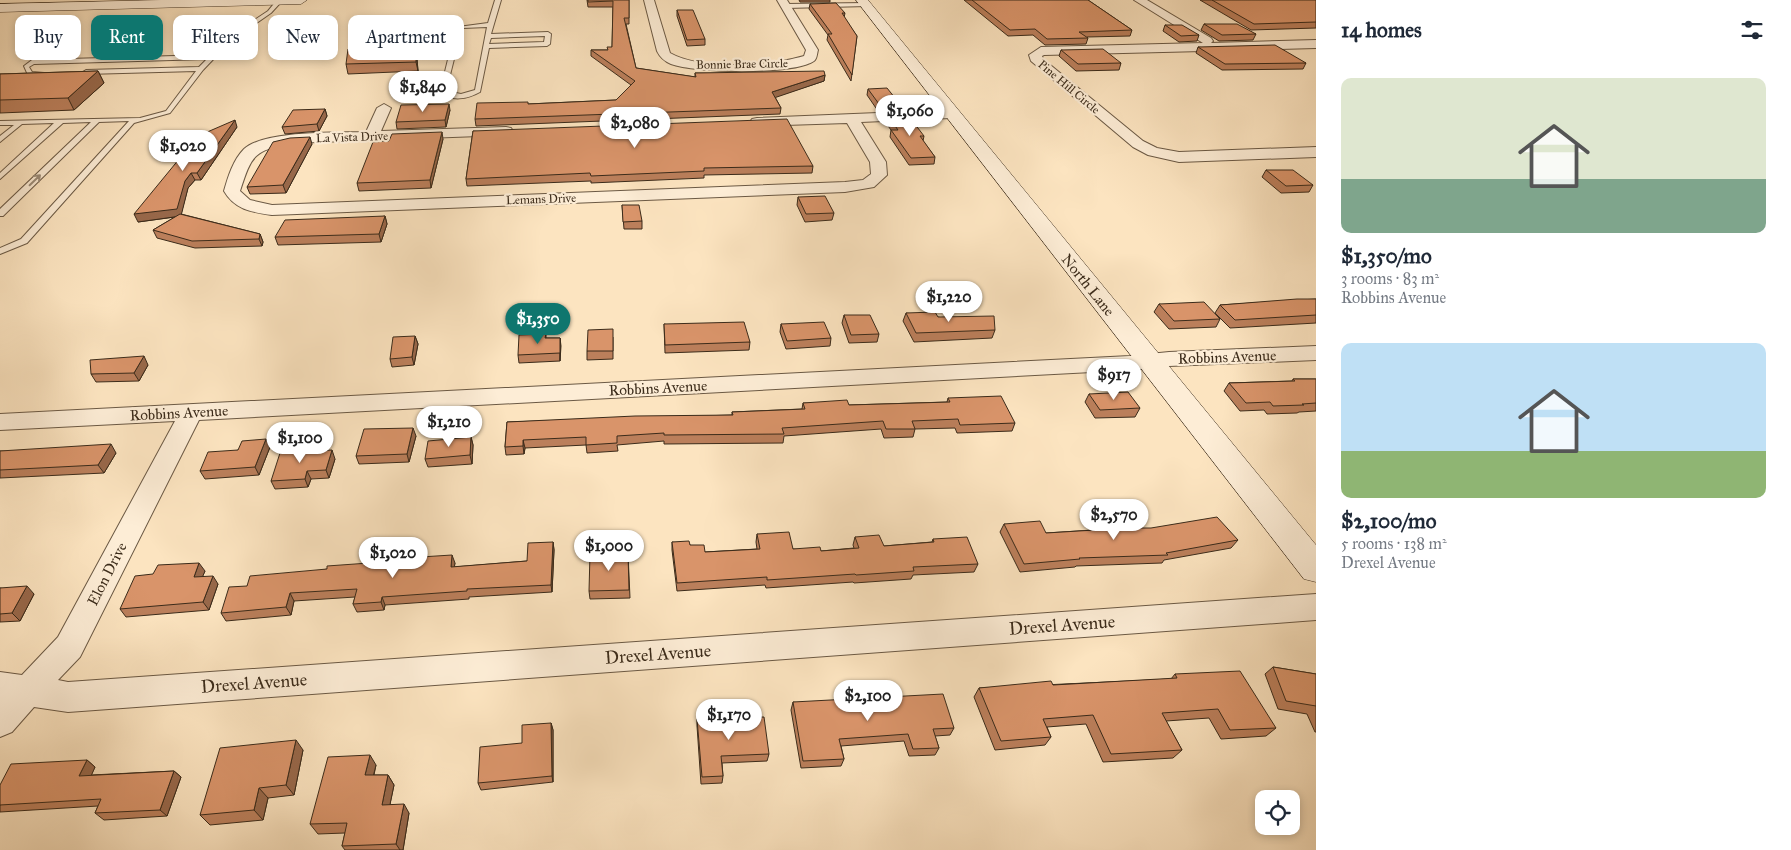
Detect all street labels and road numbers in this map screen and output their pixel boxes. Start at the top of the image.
street label: Bonnie Brae Circle [696,56,788,72]
street label: Pine Hill Circle [1035,57,1103,117]
street label: La Vista Drive [316,129,388,145]
street label: Lemans Drive [506,191,576,207]
street label: North Lane [1058,250,1118,320]
street label: Robbins Avenue [1177,346,1277,368]
street label: Robbins Avenue [608,376,708,400]
street label: Robbins Avenue [129,401,229,425]
street label: Elon Drive [83,539,131,609]
street label: Drexel Avenue [1008,610,1116,640]
street label: Drexel Avenue [604,639,712,669]
street label: Drexel Avenue [200,668,308,698]

